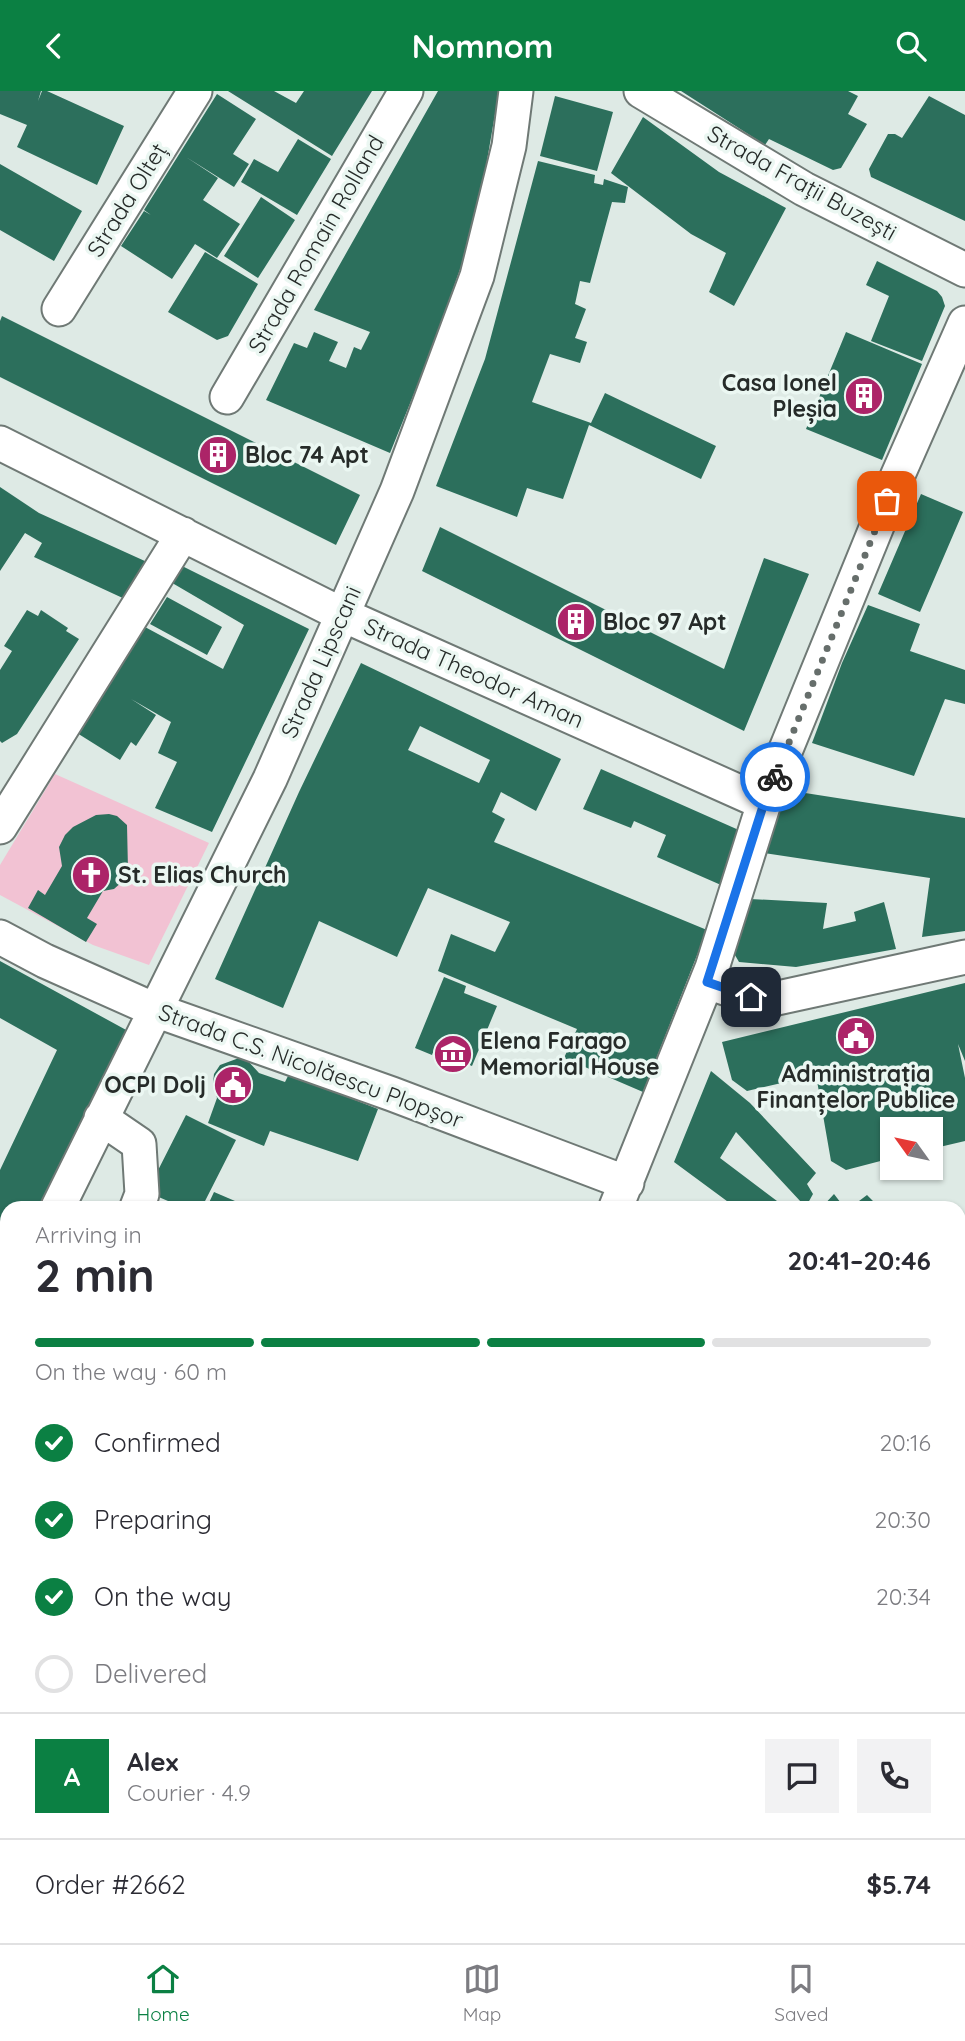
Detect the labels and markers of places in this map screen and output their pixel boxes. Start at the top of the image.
place label: Casa Ionel Pleșia [722,368,837,424]
building icon: Casa Ionel Pleșia [843,375,885,417]
building icon: Bloc 74 Apt [197,434,239,476]
place label: Bloc 74 Apt [245,440,369,469]
pin [857,471,917,531]
building icon: Bloc 97 Apt [555,601,597,643]
place label: Bloc 97 Apt [603,607,727,636]
church icon: St. Elias Church [70,854,112,896]
place label: St. Elias Church [118,860,286,889]
pin [721,967,781,1027]
public building icon: Administrația Finanțelor Publice [835,1015,877,1057]
place label: Elena Farago Memorial House [480,1026,660,1081]
museum icon: Elena Farago Memorial House [432,1033,474,1075]
place label: Administrația Finanțelor Publice [757,1059,955,1115]
public building icon: OCPI Dolj [212,1064,254,1106]
place label: OCPI Dolj [104,1070,206,1099]

